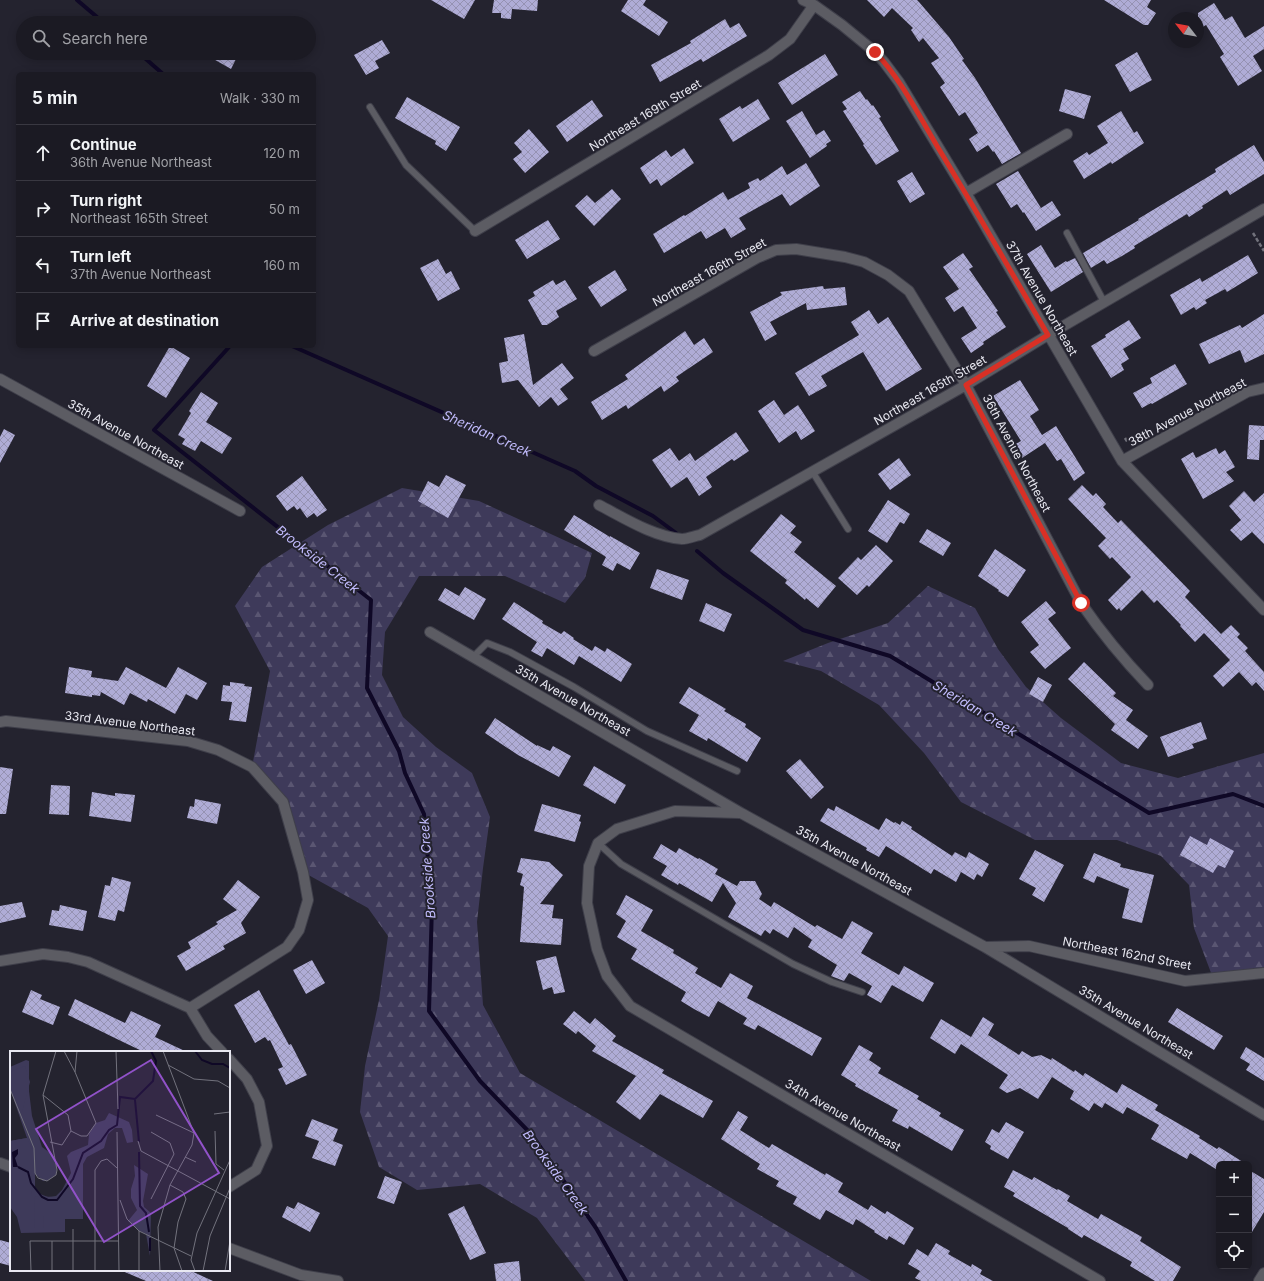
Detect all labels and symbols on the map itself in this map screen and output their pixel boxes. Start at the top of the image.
north arrow [1168,12,1204,48]
route end [866,43,884,61]
street label: Northeast 169th Street [586,76,704,154]
street label: Northeast 166th Street [650,235,768,309]
street label: 37th Avenue Northeast [1003,238,1081,358]
street label: Northeast 165th Street [871,352,989,428]
street label: 38th Avenue Northeast [1126,375,1248,449]
street label: 36th Avenue Northeast [980,392,1054,514]
street label: 35th Avenue Northeast [65,396,187,472]
water label: Sheridan Creek [440,406,535,460]
water label: Brookside Creek [273,521,364,597]
route start [1072,594,1090,612]
street label: 35th Avenue Northeast [513,661,633,739]
water label: Sheridan Creek [930,677,1021,740]
street label: 33rd Avenue Northeast [64,708,196,738]
water label: Brookside Creek [415,816,439,919]
street label: 35th Avenue Northeast [793,822,915,898]
street label: Northeast 162nd Street [1061,933,1193,973]
street label: 35th Avenue Northeast [1076,982,1196,1062]
inset map [10,1051,230,1271]
street label: 34th Avenue Northeast [782,1076,904,1154]
water label: Brookside Creek [520,1126,593,1218]

